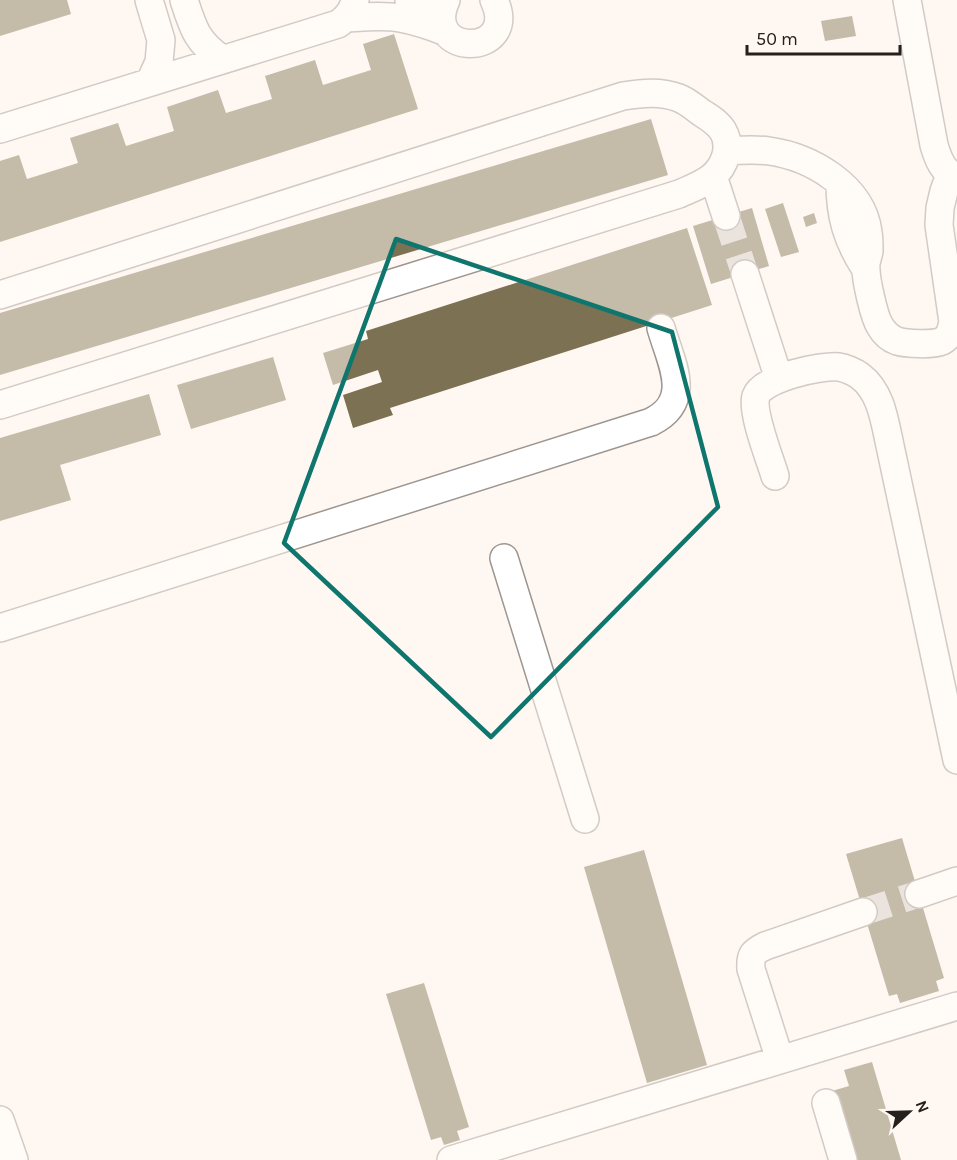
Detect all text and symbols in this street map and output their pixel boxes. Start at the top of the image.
scale bar [747,18,900,56]
text: 50 m [756,28,798,50]
north arrow [879,1082,939,1142]
text: N [911,1098,933,1115]

